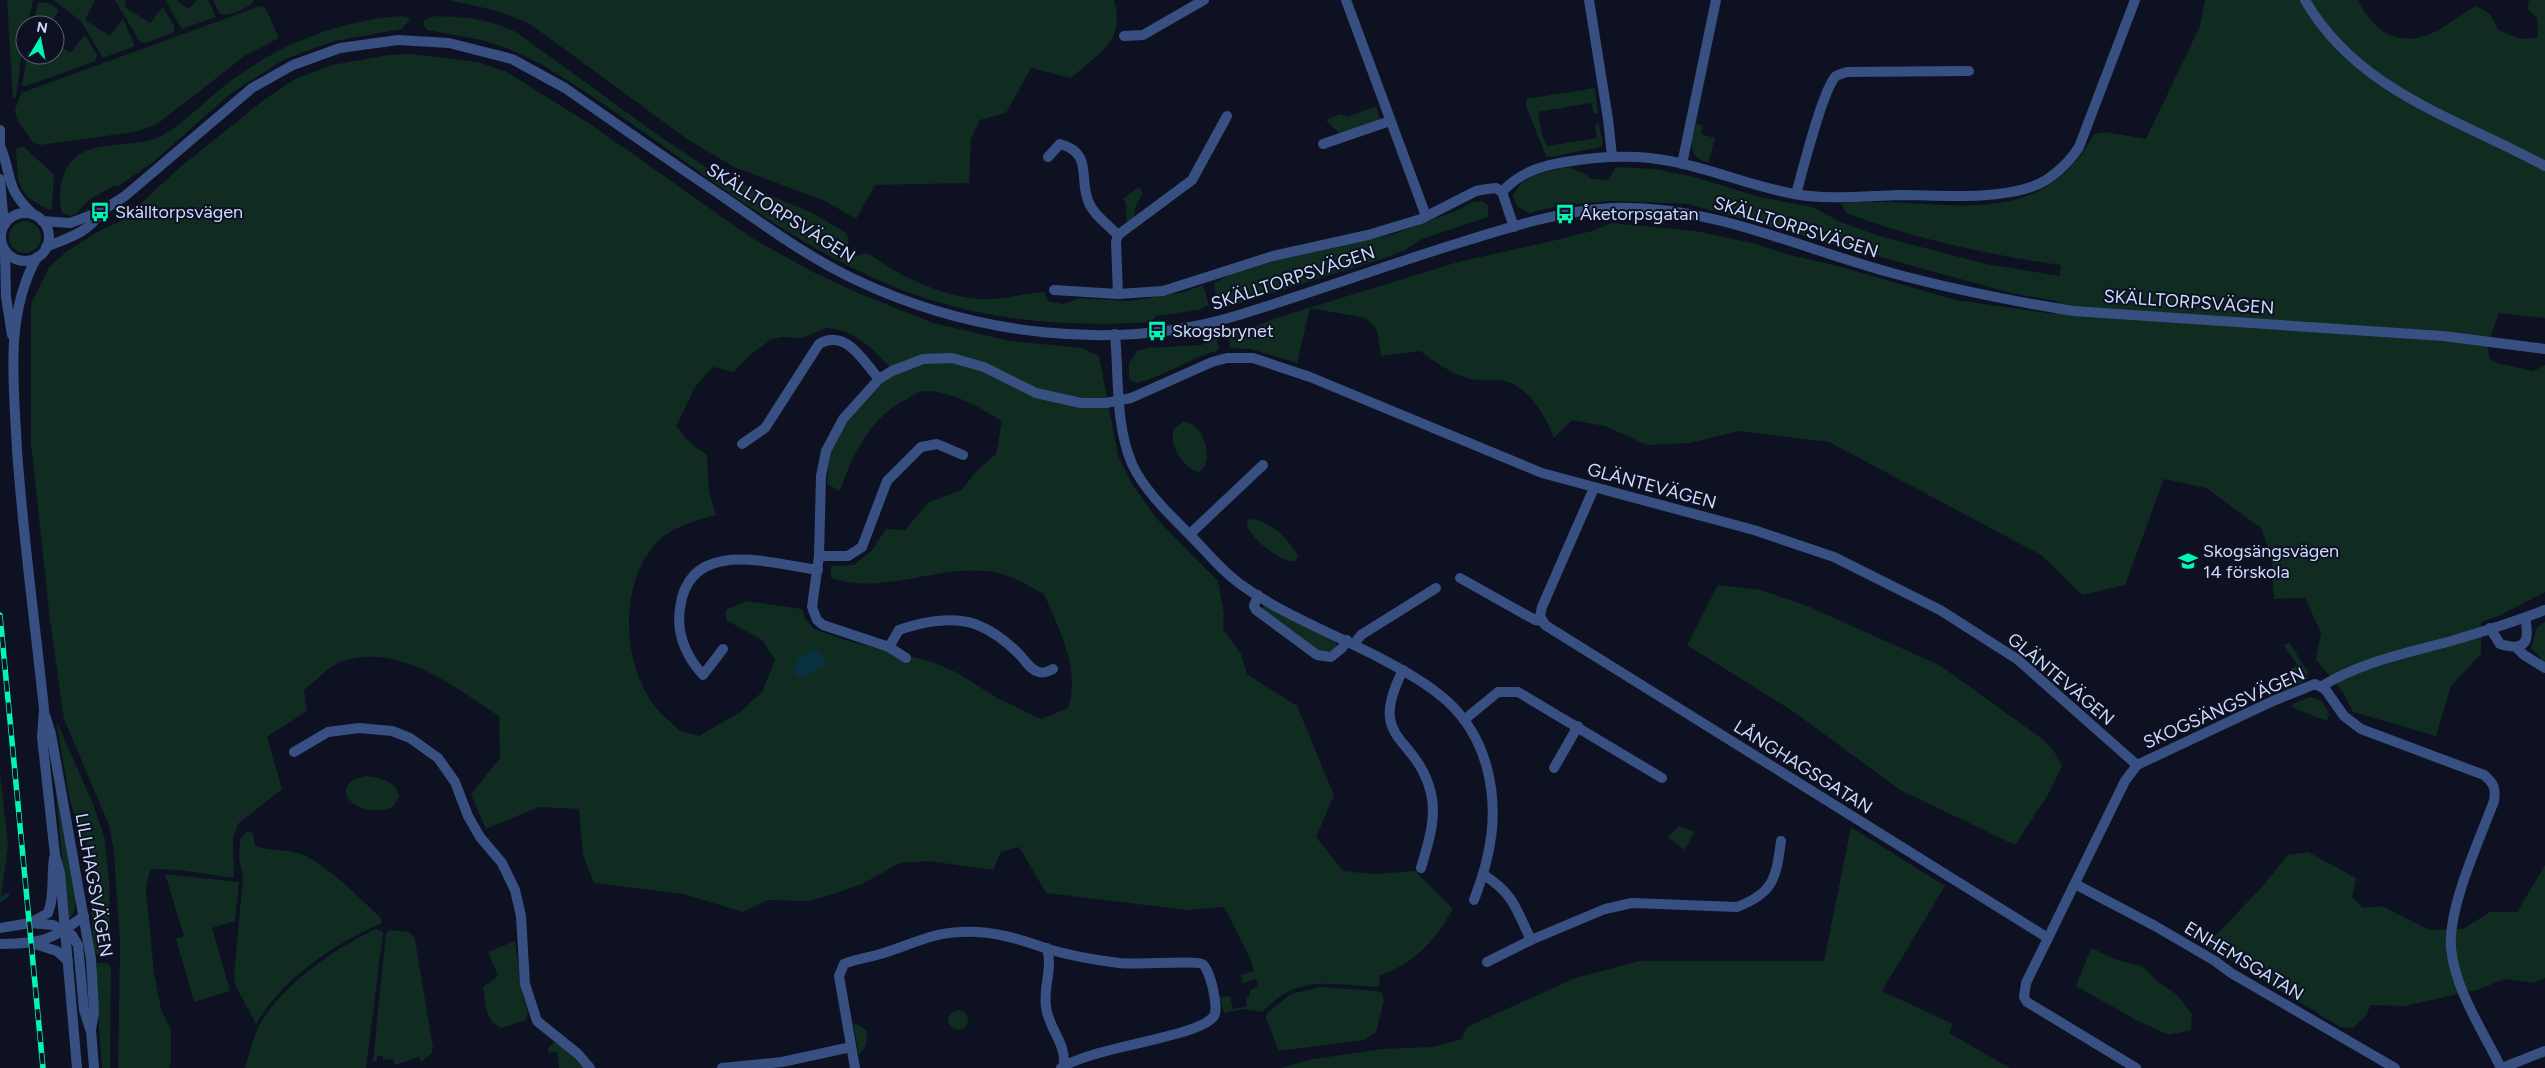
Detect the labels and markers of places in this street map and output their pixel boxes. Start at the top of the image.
bus stop icon: Skälltorpsvägen [89,201,111,223]
place label: Skälltorpsvägen [115,201,243,223]
bus stop icon: Åketorpsgatan [1554,203,1576,225]
place label: Åketorpsgatan [1580,203,1699,225]
bus stop icon: Skogsbrynet [1146,320,1168,342]
place label: Skogsbrynet [1172,320,1274,342]
place label: Skogsängsvägen 14 förskola [2203,540,2339,583]
school or university icon: Skogsängsvägen 14 förskola [2177,550,2199,572]

